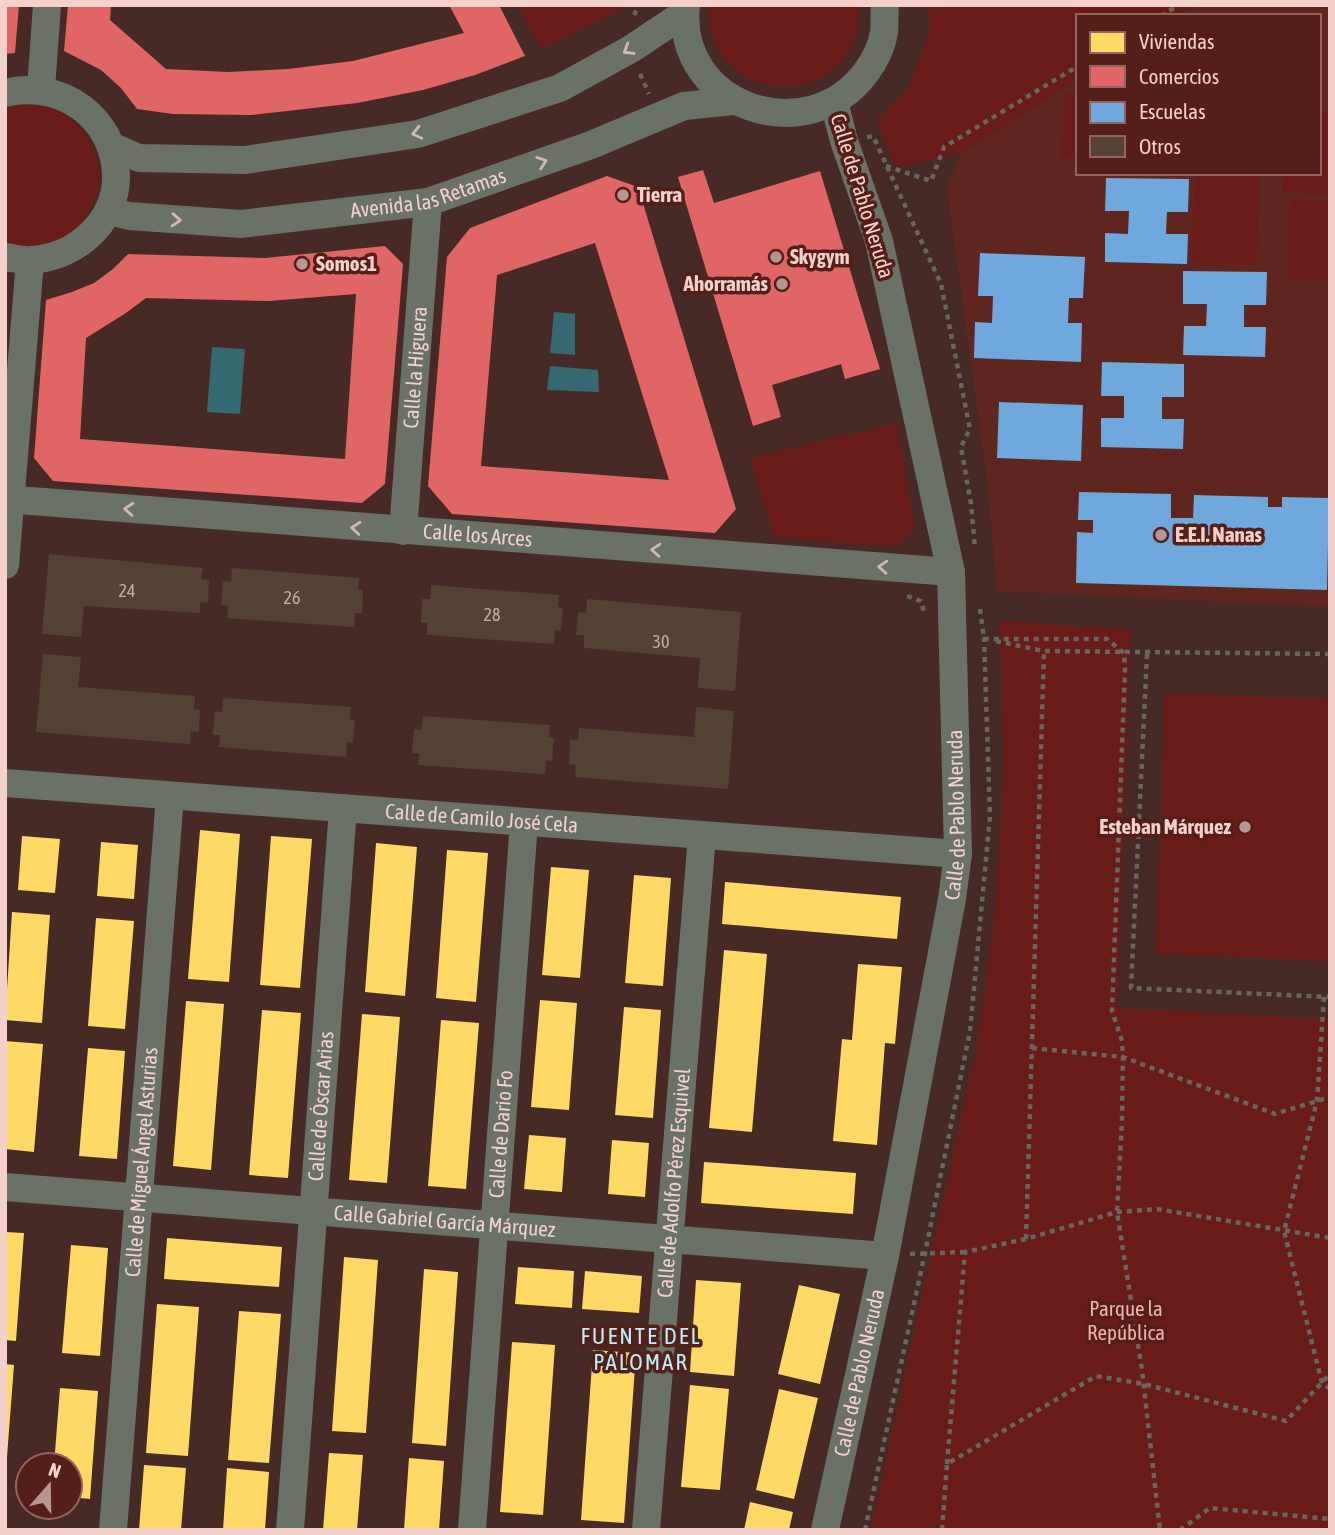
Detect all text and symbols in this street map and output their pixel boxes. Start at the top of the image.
legend [1076,14,1321,175]
text: Viviendas [1139,29,1214,53]
one-way arrow [622,42,635,55]
text: Comercios [1139,64,1219,88]
text: Escuelas [1139,99,1206,123]
street label: Calle de Pablo Neruda [827,111,899,281]
one-way arrow [412,125,424,139]
text: Otros [1139,134,1181,158]
one-way arrow [535,156,547,170]
street label: Avenida las Retamas [349,163,509,222]
place label: Tierra [637,182,682,206]
marker: Tierra [615,187,631,203]
one-way arrow [170,212,181,227]
place label: Skygym [790,244,850,268]
marker: Skygym [768,249,784,265]
place label: Somos1 [316,251,377,275]
marker: Somos1 [294,256,310,272]
place label: Ahorramás [683,271,769,295]
marker: Ahorramás [774,276,790,292]
street label: Calle la Higuera [398,306,431,429]
one-way arrow [124,502,135,517]
street label: Calle los Arces [422,518,533,551]
one-way arrow [350,521,361,536]
place label: E.E.I. Nanas [1175,522,1262,546]
marker: E.E.I. Nanas [1153,527,1169,543]
one-way arrow [651,543,662,558]
one-way arrow [877,560,888,575]
house number: 24 [119,580,135,601]
house number: 26 [284,587,300,608]
house number: 28 [484,604,500,625]
house number: 30 [653,631,669,652]
street label: Calle de Pablo Neruda [939,730,969,902]
street label: Calle de Camilo José Cela [385,798,579,837]
place label: Esteban Márquez [1099,814,1231,838]
marker: Esteban Márquez [1237,819,1253,835]
street label: Calle de Óscar Arias [303,1030,338,1182]
street label: Calle de Miguel Ángel Asturias [120,1046,161,1278]
street label: Calle de Adolfo Pérez Esquivel [652,1067,694,1299]
street label: Calle de Dario Fo [483,1069,517,1199]
street label: Calle Gabriel García Márquez [333,1200,557,1241]
street label: Calle de Pablo Neruda [828,1287,888,1458]
park label: Parque la República [1087,1296,1165,1344]
district label: FUENTE DEL PALOMAR [581,1323,701,1375]
north arrow [14,1451,84,1521]
text: N [46,1458,64,1482]

